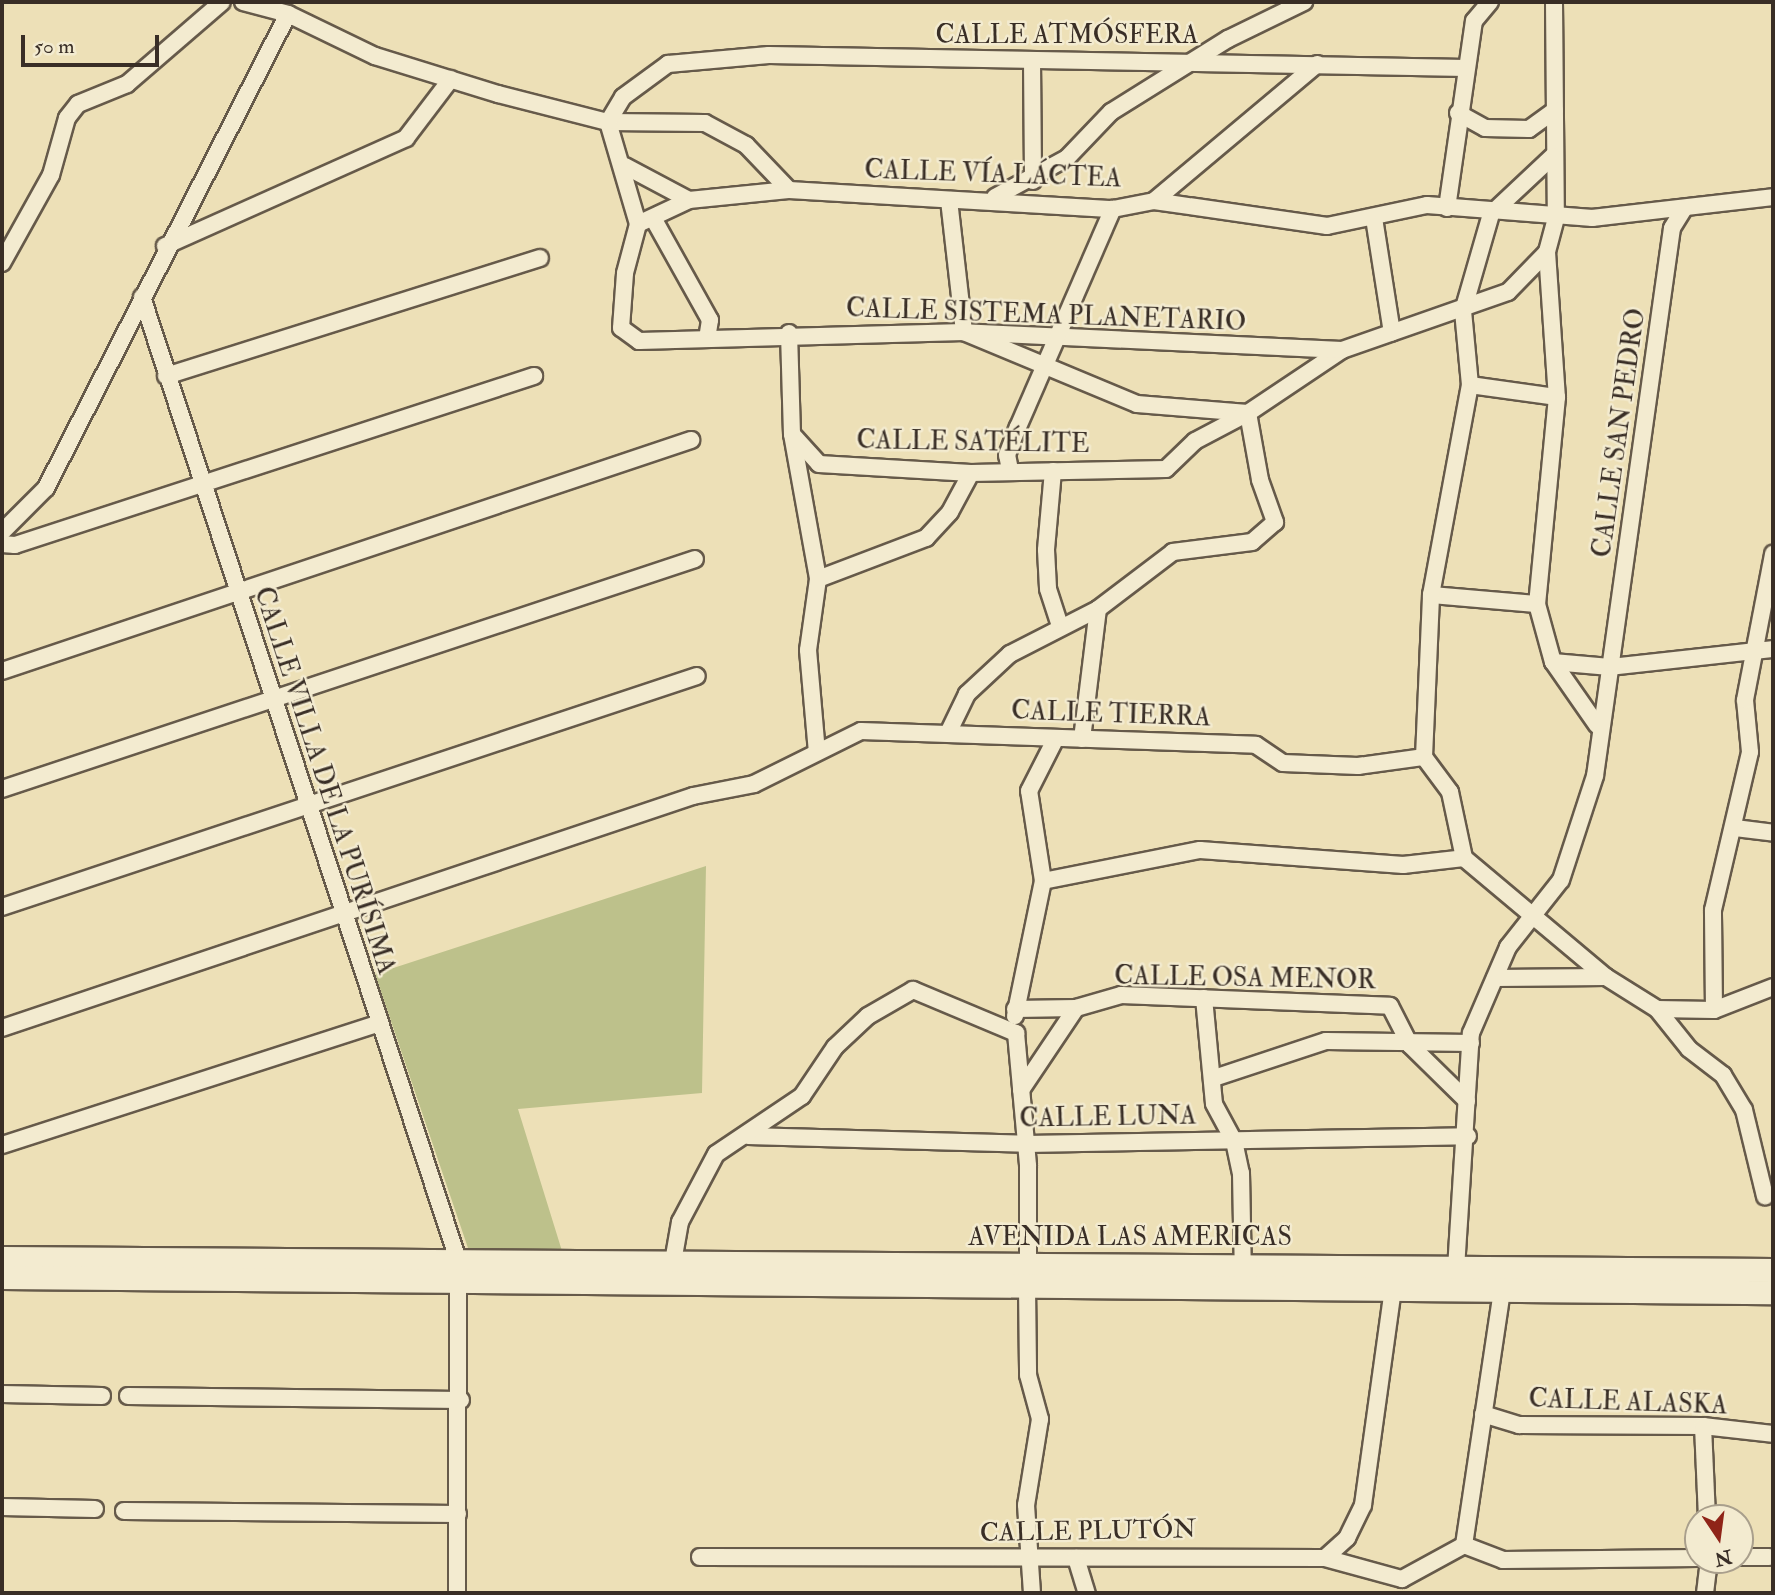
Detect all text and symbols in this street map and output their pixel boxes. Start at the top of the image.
street label: CALLE ATMÓSFERA [935,20,1199,52]
scale bar [24,21,163,65]
text: 50 m [34,33,75,60]
street label: CALLE VÍA LÁCTEA [864,155,1122,195]
street label: CALLE SISTEMA PLANETARIO [845,293,1247,339]
street label: CALLE SAN PEDRO [1587,306,1653,560]
street label: CALLE SATÉLITE [856,425,1090,461]
street label: CALLE VILLA DE LA PURÍSIMA [247,583,401,979]
street label: CALLE TIERRA [1011,696,1211,734]
street label: CALLE OSA MENOR [1114,961,1376,997]
street label: CALLE LUNA [1019,1101,1197,1135]
street label: AVENIDA LAS AMERICAS [968,1222,1292,1254]
street label: CALLE ALASKA [1528,1384,1728,1422]
north arrow [1684,1504,1754,1574]
street label: CALLE PLUTÓN [980,1515,1196,1549]
text: N [1712,1544,1734,1571]

